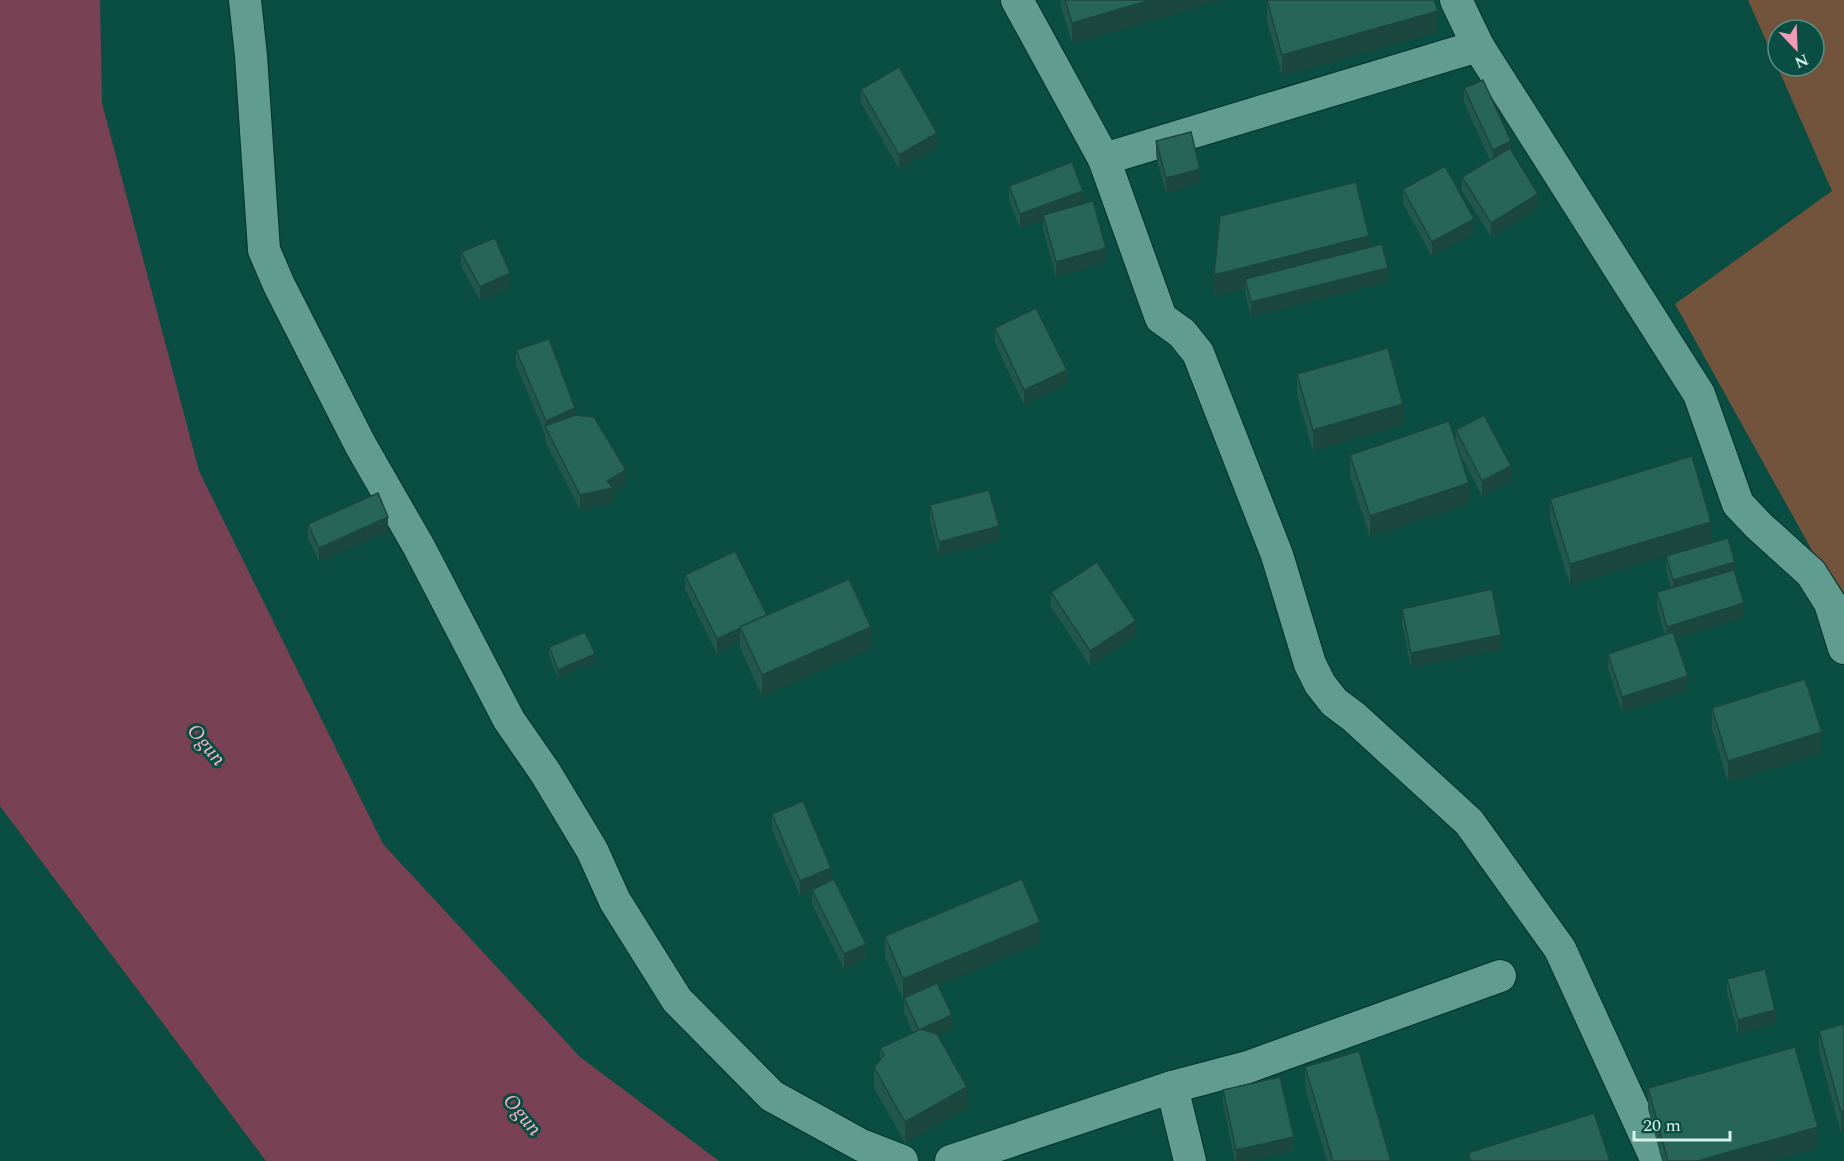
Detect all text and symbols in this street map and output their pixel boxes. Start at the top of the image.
north arrow [1766,18,1826,78]
text: N [1791,47,1812,74]
water label: Ogun [179,717,233,773]
water label: Ogun [495,1087,549,1143]
scale bar [1634,1104,1730,1142]
text: 20 m [1643,1112,1681,1139]

